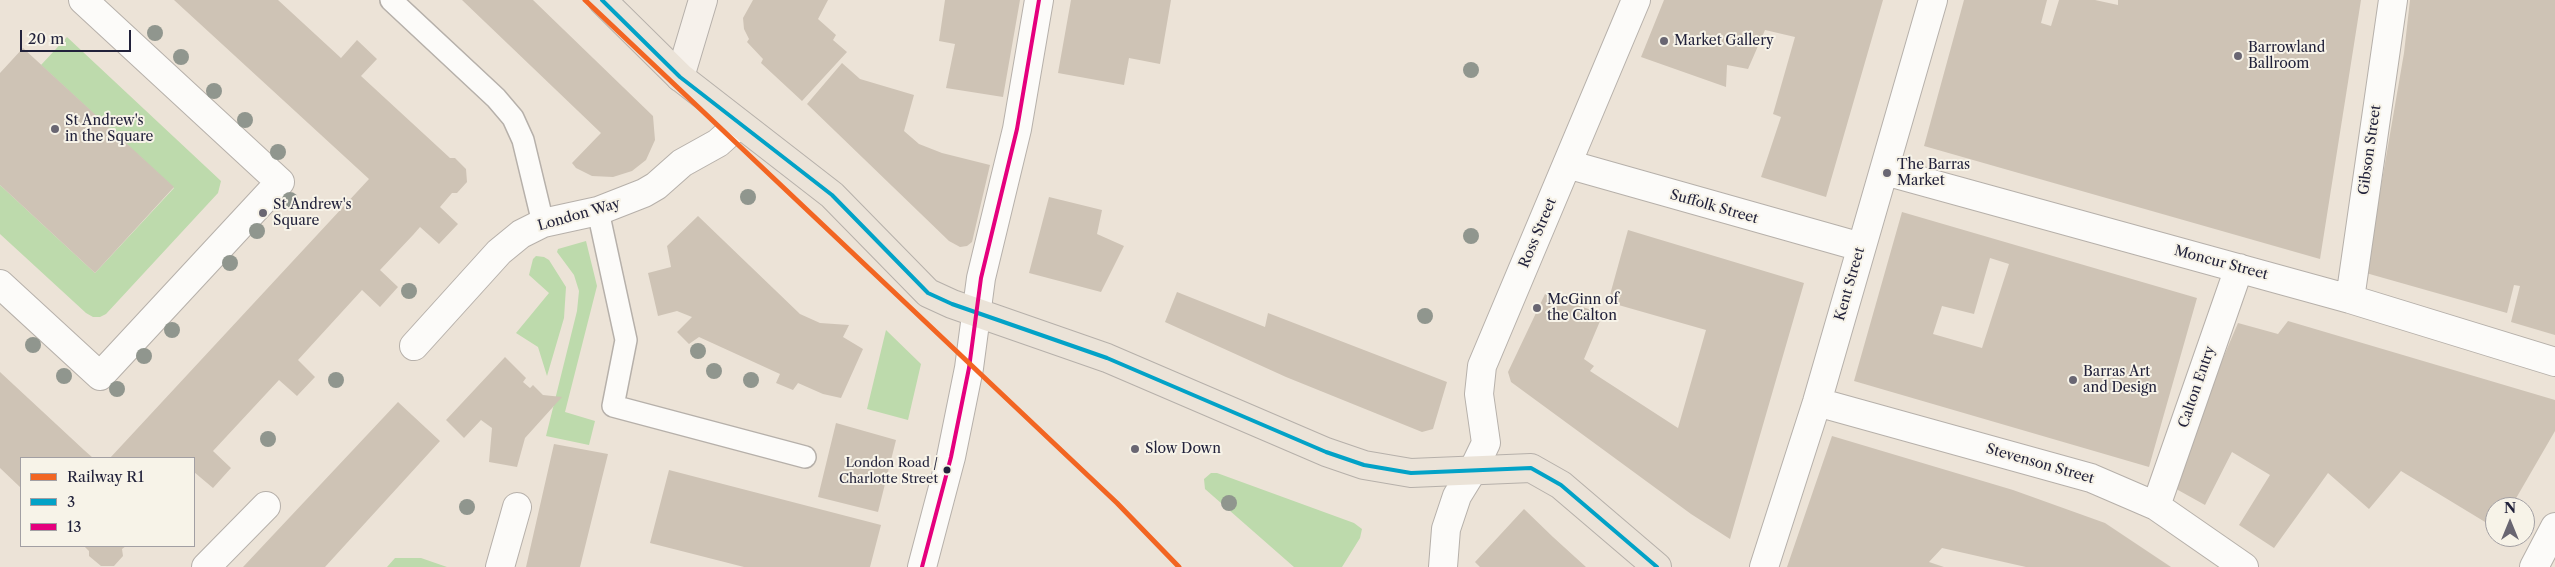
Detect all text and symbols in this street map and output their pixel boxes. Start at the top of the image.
scale bar [22,20,134,52]
text: 20 m [28,29,64,48]
place label: Market Gallery [1674,33,1774,49]
marker: Market Gallery [1658,35,1670,47]
place label: Barrowland Ballroom [2248,40,2325,72]
marker: Barrowland Ballroom [2232,50,2244,62]
street label: Gibson Street [2355,104,2385,196]
place label: St Andrew's in the Square [65,113,153,146]
marker: St Andrew's in the Square [49,123,61,135]
place label: The Barras Market [1897,157,1970,190]
marker: The Barras Market [1881,167,1893,179]
street label: Suffolk Street [1668,186,1760,228]
street label: London Way [536,195,622,235]
street label: Ross Street [1516,196,1560,270]
place label: St Andrew's Square [273,197,352,230]
marker: St Andrew's Square [257,207,269,219]
street label: Moncur Street [2172,242,2270,284]
street label: Kent Street [1832,245,1868,323]
place label: McGinn of the Calton [1547,292,1618,324]
marker: McGinn of the Calton [1531,302,1543,314]
street label: Calton Entry [2175,344,2219,430]
place label: Barras Art and Design [2083,364,2157,397]
marker: Barras Art and Design [2067,374,2079,386]
place label: Slow Down [1145,441,1221,457]
street label: Stevenson Street [1984,441,2096,487]
marker: Slow Down [1129,443,1141,455]
place label: London Road / Charlotte Street [839,455,938,486]
legend [20,457,195,547]
marker: London Road / Charlotte Street [942,465,952,475]
text: Railway R1 [67,467,144,486]
text: 3 [67,492,75,511]
north arrow [2485,497,2535,547]
text: N [2504,499,2516,517]
text: 13 [67,517,82,536]

